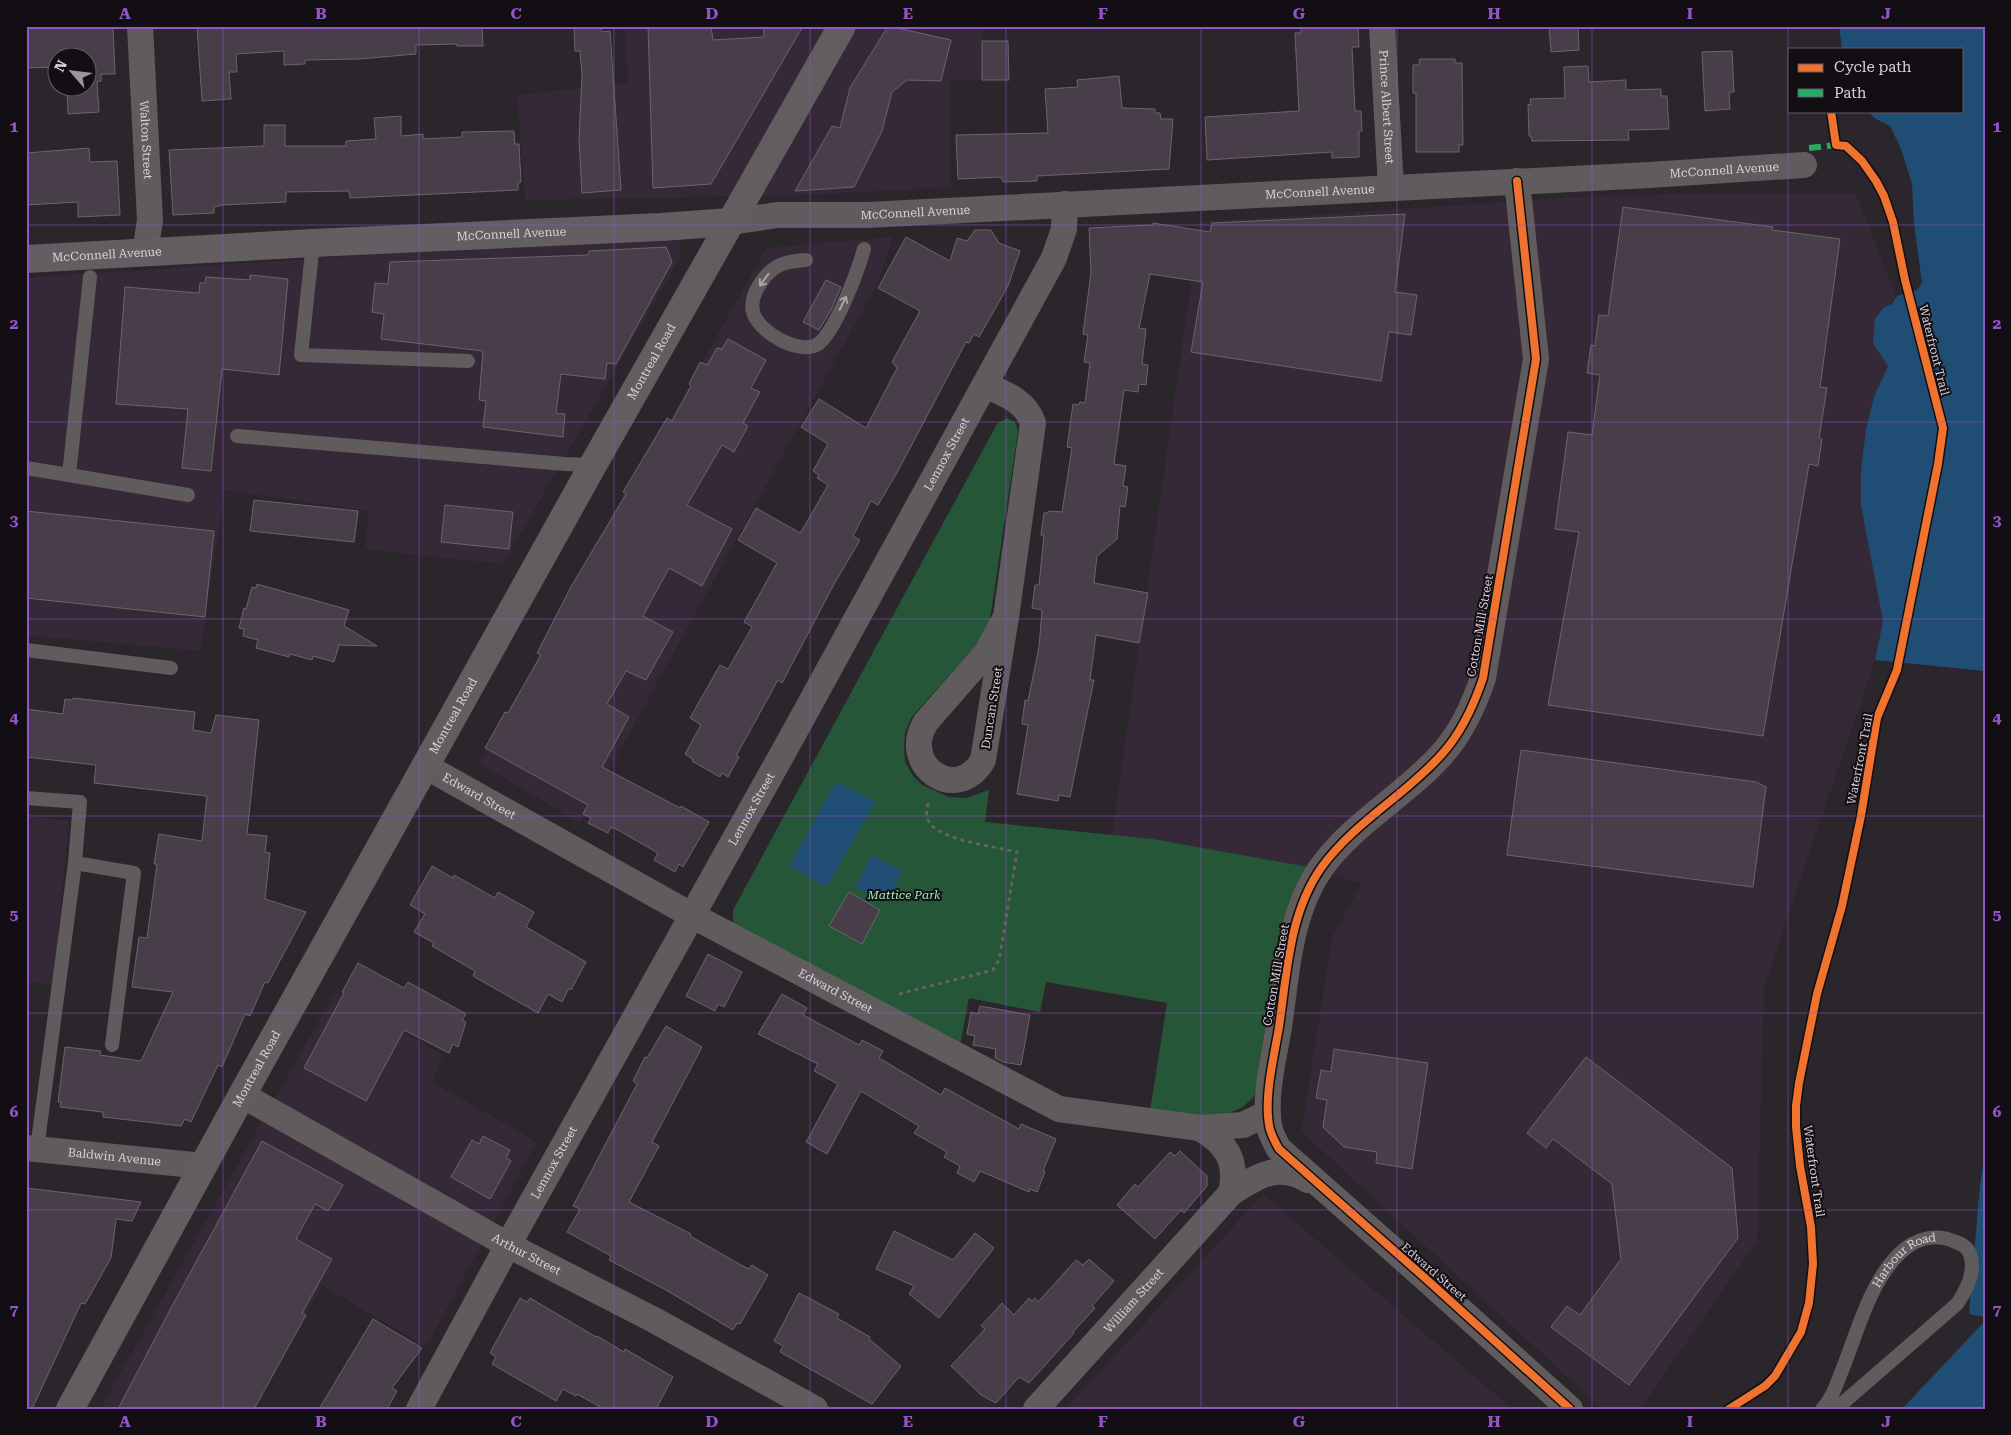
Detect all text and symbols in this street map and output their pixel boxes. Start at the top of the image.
text: A [119,4,131,23]
text: B [315,4,327,23]
text: C [510,4,522,23]
text: D [706,4,719,23]
text: E [903,4,913,23]
text: F [1098,4,1108,23]
text: G [1293,4,1306,23]
text: H [1487,4,1501,23]
text: I [1687,4,1693,23]
text: J [1881,4,1891,23]
north arrow [48,48,98,98]
legend [1788,48,1964,112]
street label: Prince Albert Street [1376,49,1397,165]
text: N [51,57,70,74]
text: Cycle path [1834,58,1912,76]
text: Path [1834,84,1867,102]
street label: Walton Street [137,100,155,180]
text: 1 [10,117,19,136]
text: 1 [1993,117,2002,136]
street label: McConnell Avenue [1669,160,1780,181]
street label: McConnell Avenue [1265,182,1375,202]
street label: McConnell Avenue [861,203,971,222]
street label: McConnell Avenue [456,224,567,243]
street label: McConnell Avenue [52,244,163,265]
one-way arrow [759,273,769,287]
one-way arrow [838,296,848,311]
street label: Waterfront Trail [1916,303,1952,397]
text: 2 [10,314,19,333]
text: 2 [1993,314,2002,333]
street label: Montreal Road [625,321,679,402]
street label: Lennox Street [921,415,973,493]
text: 3 [10,511,19,530]
text: 3 [1993,511,2002,530]
street label: Cotton Mill Street [1464,573,1496,678]
street label: Duncan Street [979,665,1005,750]
street label: Montreal Road [426,675,480,756]
text: 4 [10,708,19,727]
text: 4 [1993,708,2002,727]
street label: Waterfront Trail [1844,712,1876,806]
street label: Edward Street [440,770,519,823]
street label: Lennox Street [726,770,778,848]
park label: Mattice Park [867,888,941,902]
text: 5 [10,905,19,924]
text: 5 [1993,905,2002,924]
street label: Cotton Mill Street [1260,922,1292,1027]
street label: Edward Street [796,966,875,1017]
street label: Montreal Road [230,1028,284,1109]
text: 6 [10,1102,19,1121]
text: 6 [1993,1102,2002,1121]
street label: Lennox Street [528,1123,580,1201]
street label: Waterfront Trail [1801,1124,1827,1218]
street label: Baldwin Avenue [67,1145,162,1169]
street label: Arthur Street [490,1230,564,1278]
street label: Harbour Road [1870,1230,1937,1290]
street label: Edward Street [1399,1240,1470,1304]
street label: William Street [1101,1265,1167,1336]
text: 7 [10,1300,19,1319]
text: 7 [1993,1300,2002,1319]
text: A [119,1412,131,1431]
text: B [315,1412,327,1431]
text: C [510,1412,522,1431]
text: D [706,1412,719,1431]
text: E [903,1412,913,1431]
text: F [1098,1412,1108,1431]
text: G [1293,1412,1306,1431]
text: H [1487,1412,1501,1431]
text: I [1687,1412,1693,1431]
text: J [1881,1412,1891,1431]

